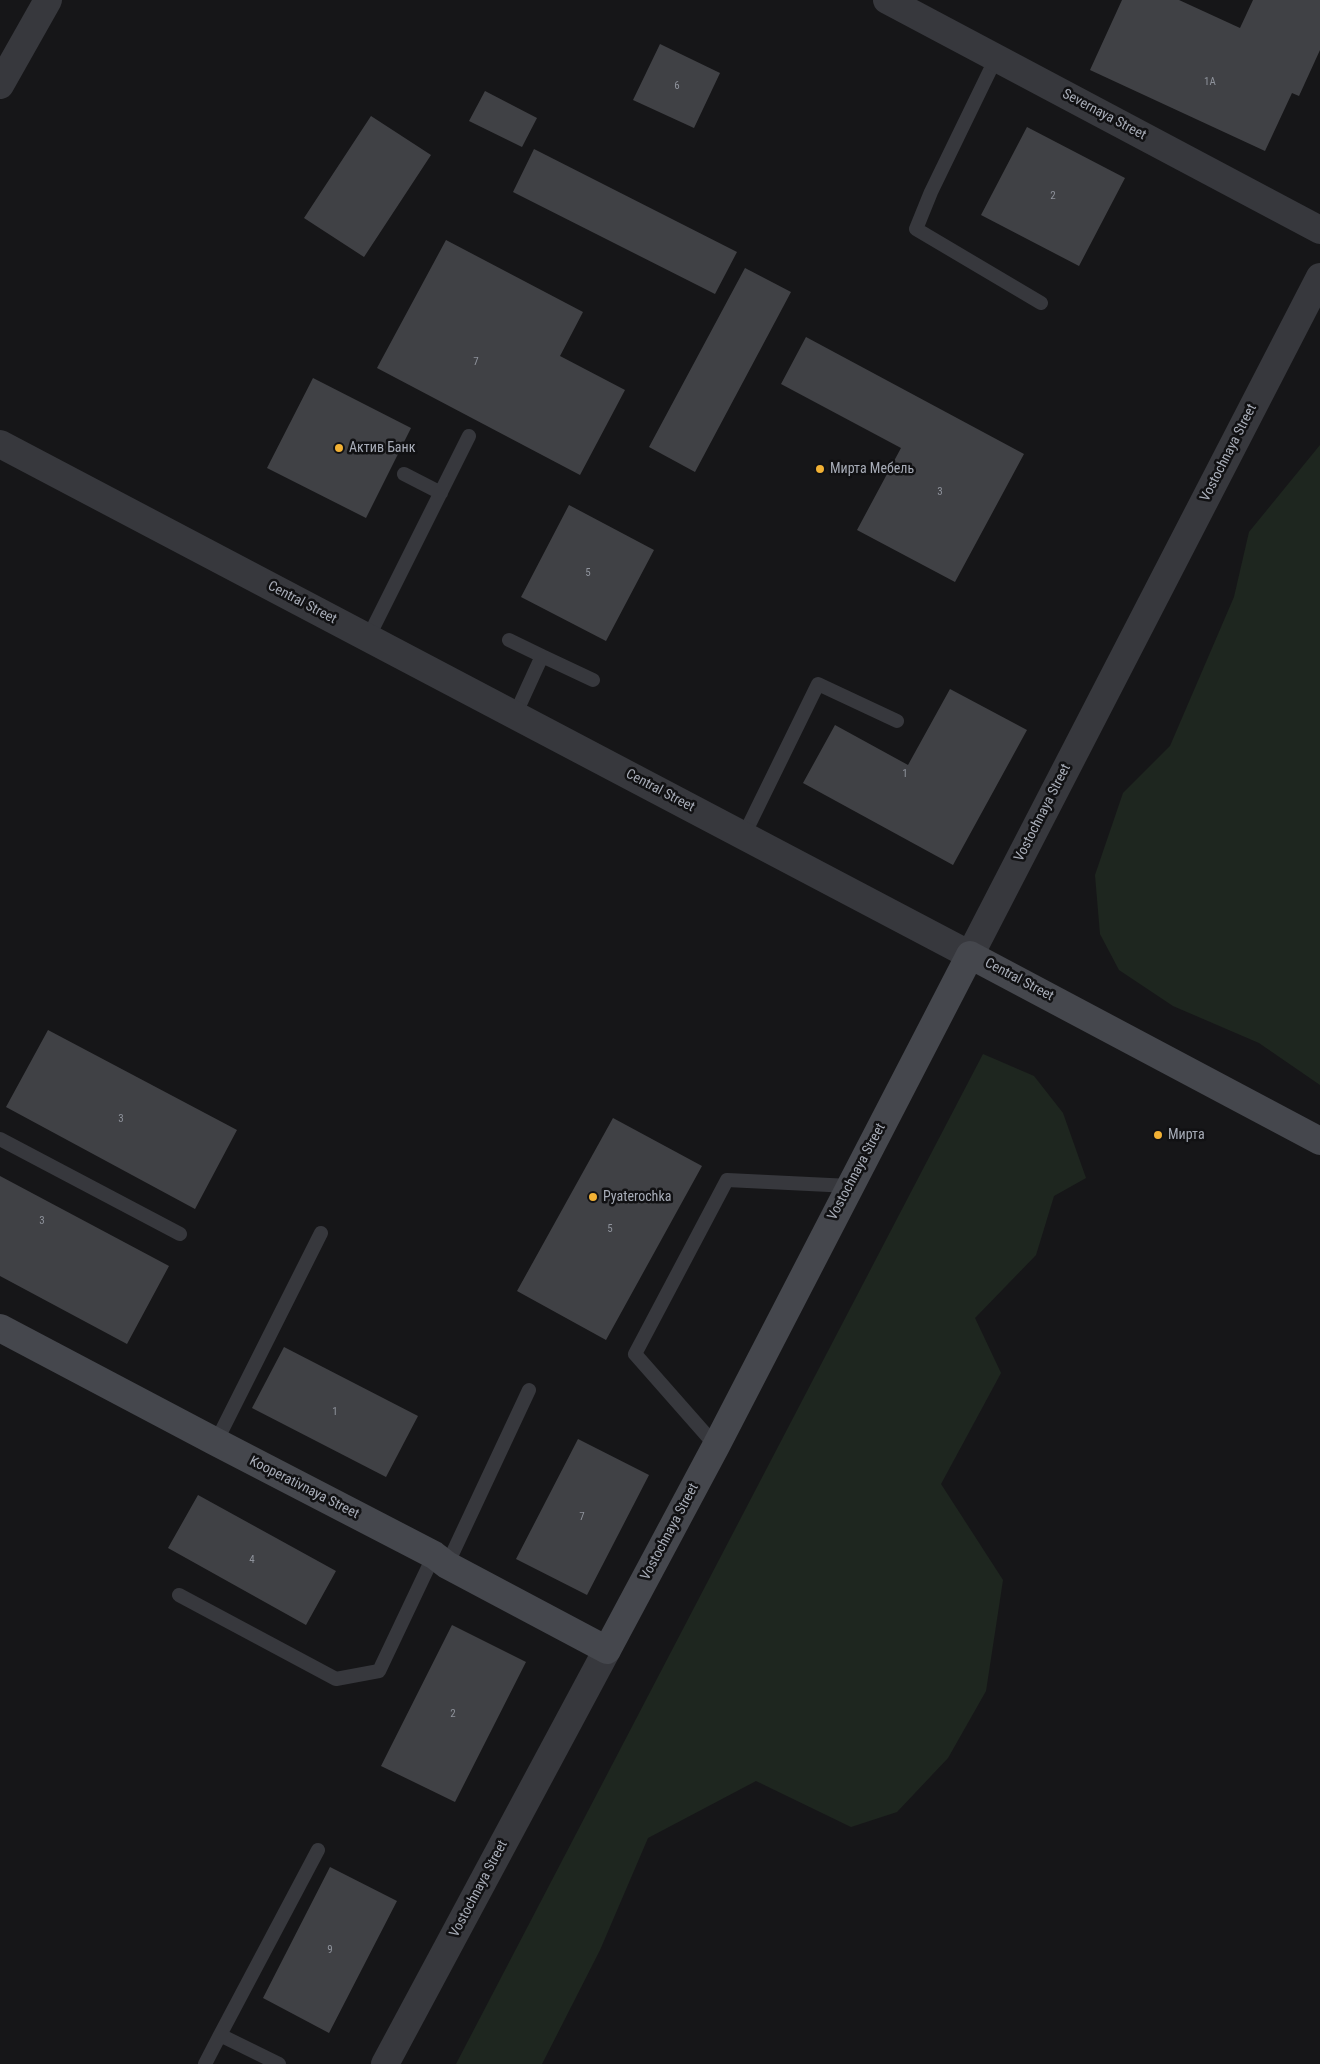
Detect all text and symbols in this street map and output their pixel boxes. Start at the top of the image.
house number: 1А [1204,75,1216,89]
house number: 6 [674,79,680,93]
street label: Severnaya Street [1059,86,1149,144]
house number: 2 [1050,189,1056,203]
house number: 7 [473,355,479,369]
street label: Vostochnaya Street [1197,401,1261,505]
place label: Актив Банк [349,440,415,456]
marker: Актив Банк [333,442,345,454]
place label: Мирта Мебель [830,461,914,477]
marker: Мирта Мебель [814,463,826,475]
house number: 3 [937,485,943,499]
house number: 5 [585,566,591,580]
street label: Central Street [265,578,339,628]
street label: Vostochnaya Street [1011,761,1075,865]
street label: Central Street [623,766,697,816]
house number: 1 [902,767,908,781]
street label: Central Street [982,955,1056,1005]
house number: 3 [118,1112,124,1126]
street label: Vostochnaya Street [824,1121,890,1223]
place label: Мирта [1168,1127,1205,1143]
marker: Мирта [1152,1129,1164,1141]
place label: Pyaterochka [603,1189,671,1205]
marker: Pyaterochka [587,1191,599,1203]
house number: 3 [39,1214,45,1228]
house number: 5 [607,1222,613,1236]
house number: 1 [332,1405,338,1419]
street label: Kooperativnaya Street [246,1453,362,1523]
street label: Vostochnaya Street [637,1481,703,1583]
house number: 7 [579,1510,585,1524]
house number: 4 [249,1553,255,1567]
house number: 2 [450,1707,456,1721]
street label: Vostochnaya Street [446,1838,512,1940]
house number: 9 [327,1943,333,1957]

